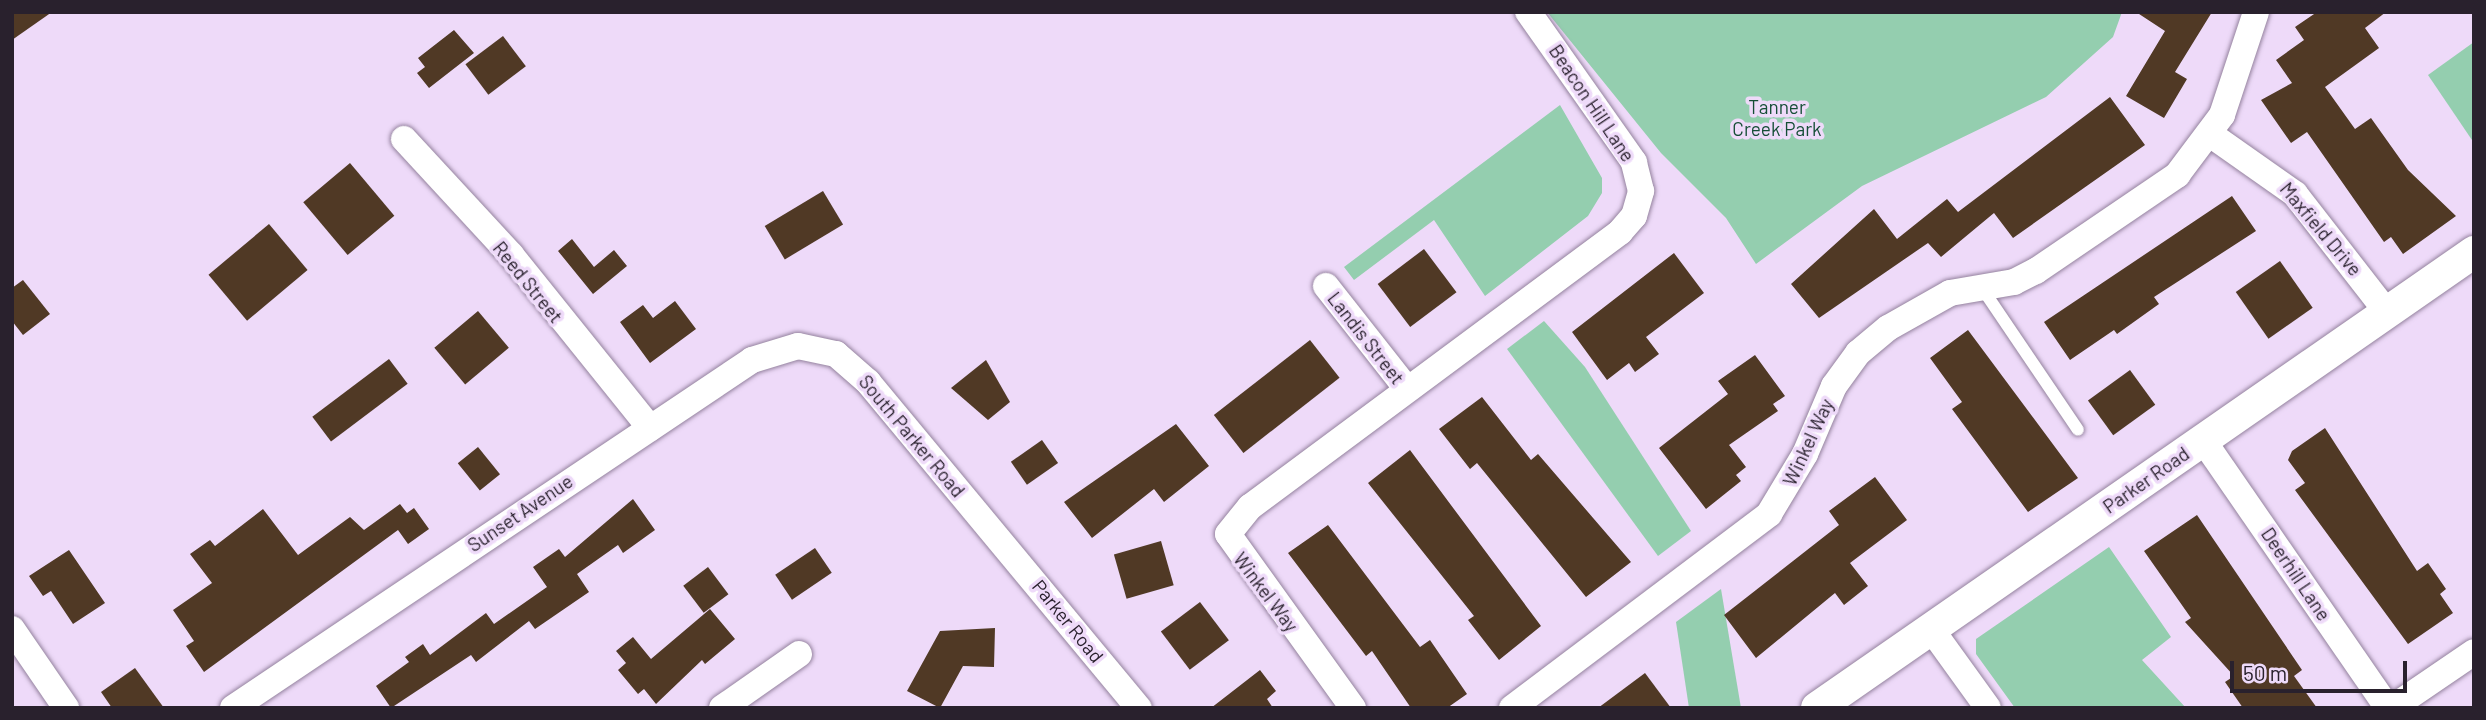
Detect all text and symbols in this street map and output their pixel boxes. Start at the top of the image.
street label: Beacon Hill Lane [1544,40,1640,166]
park label: Tanner Creek Park [1732,96,1822,140]
street label: Maxfield Drive [2275,178,2367,280]
street label: Reed Street [488,237,568,327]
street label: Landis Street [1323,287,1409,389]
street label: South Parker Road [854,370,970,502]
street label: Winkel Way [1778,395,1838,489]
street label: Parker Road [2099,442,2193,518]
street label: Sunset Avenue [463,470,577,556]
street label: Deerhill Lane [2257,523,2335,625]
street label: Winkel Way [1229,548,1303,636]
street label: Parker Road [1028,575,1108,667]
scale bar [2234,646,2411,690]
text: 50 m [2243,660,2287,685]

